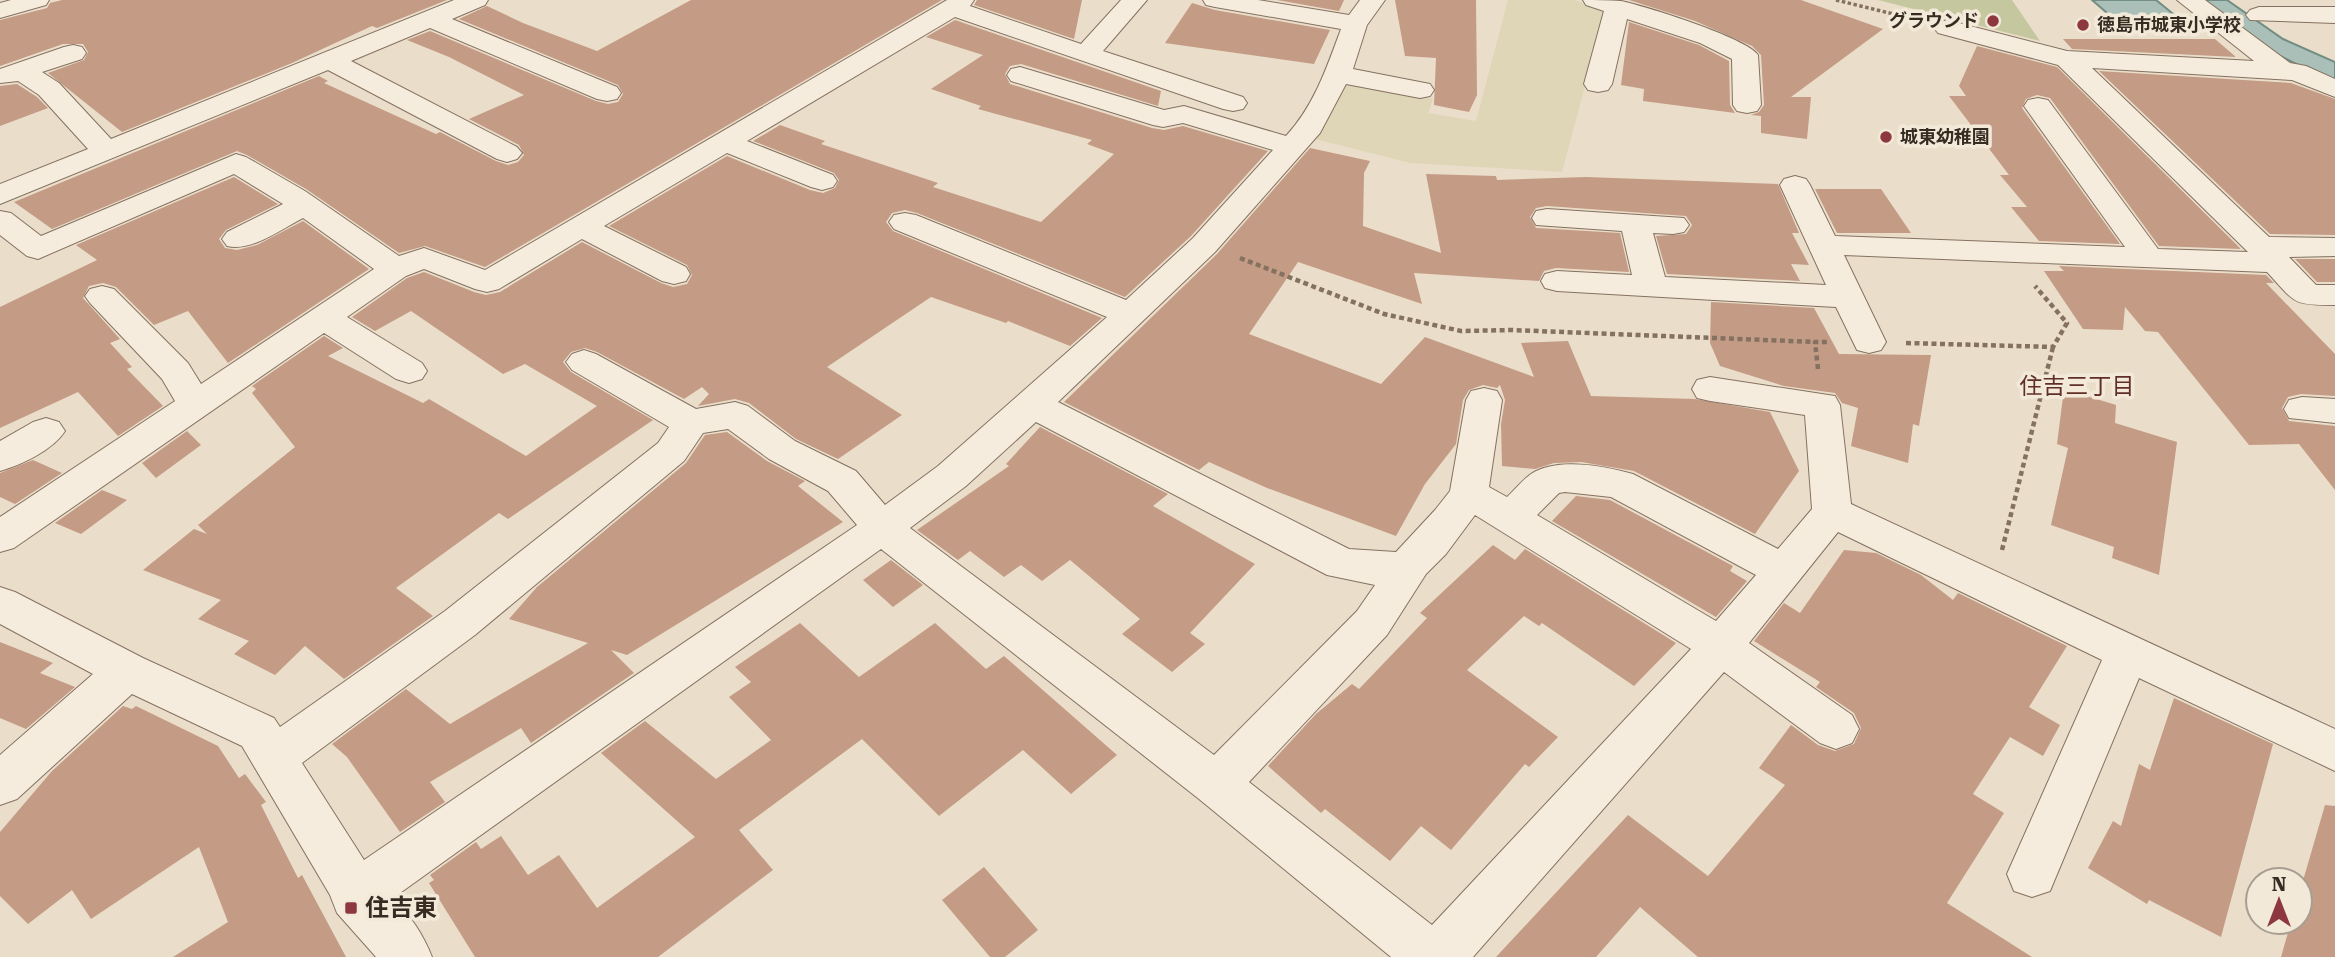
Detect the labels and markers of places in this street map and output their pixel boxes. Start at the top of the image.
place label: グラウンド [1889,10,1979,31]
marker: グラウンド [1985,13,2001,29]
place label: 徳島市城東小学校 [2097,14,2241,35]
marker: 徳島市城東小学校 [2075,17,2091,33]
place label: 城東幼稚園 [1900,126,1990,147]
marker: 城東幼稚園 [1878,129,1894,145]
place label: 住吉東 [365,894,437,922]
marker: 住吉東 [343,900,359,916]

